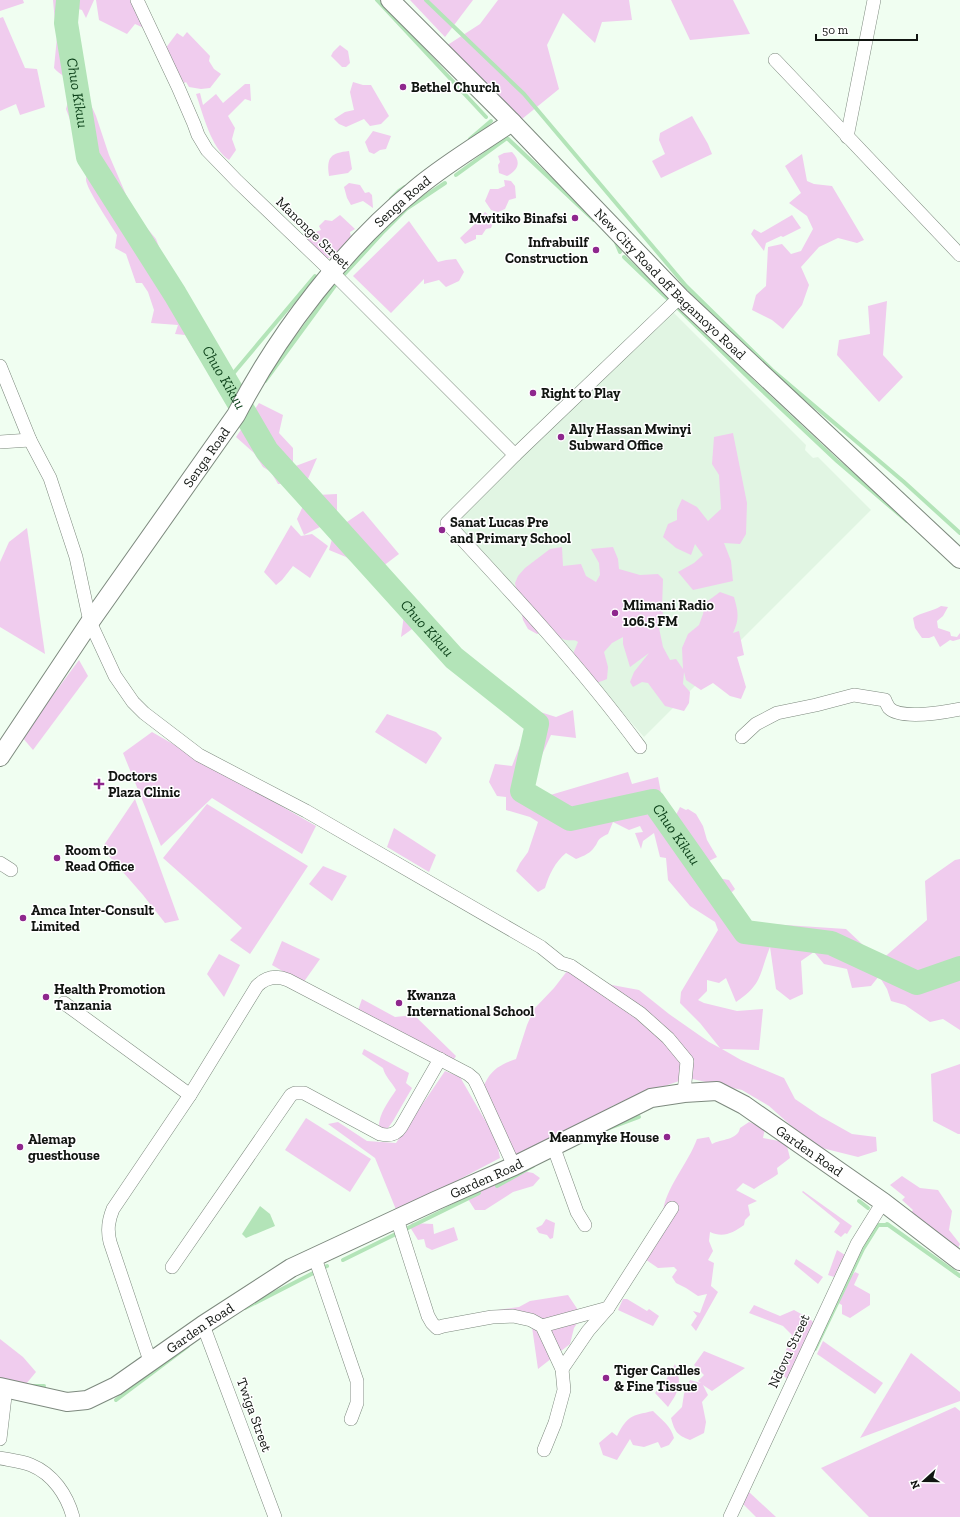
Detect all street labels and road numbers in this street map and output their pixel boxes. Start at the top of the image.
street label: Senga Road [370,172,434,230]
street label: Manonge Street [272,193,354,273]
street label: New City Road off Bagamoyo Road [591,205,750,363]
street label: Senga Road [179,423,234,491]
street label: Garden Road [773,1121,847,1180]
street label: Garden Road [447,1154,526,1202]
street label: Garden Road [163,1299,237,1357]
street label: Ndovu Street [764,1311,814,1391]
street label: Twiga Street [233,1376,276,1455]

